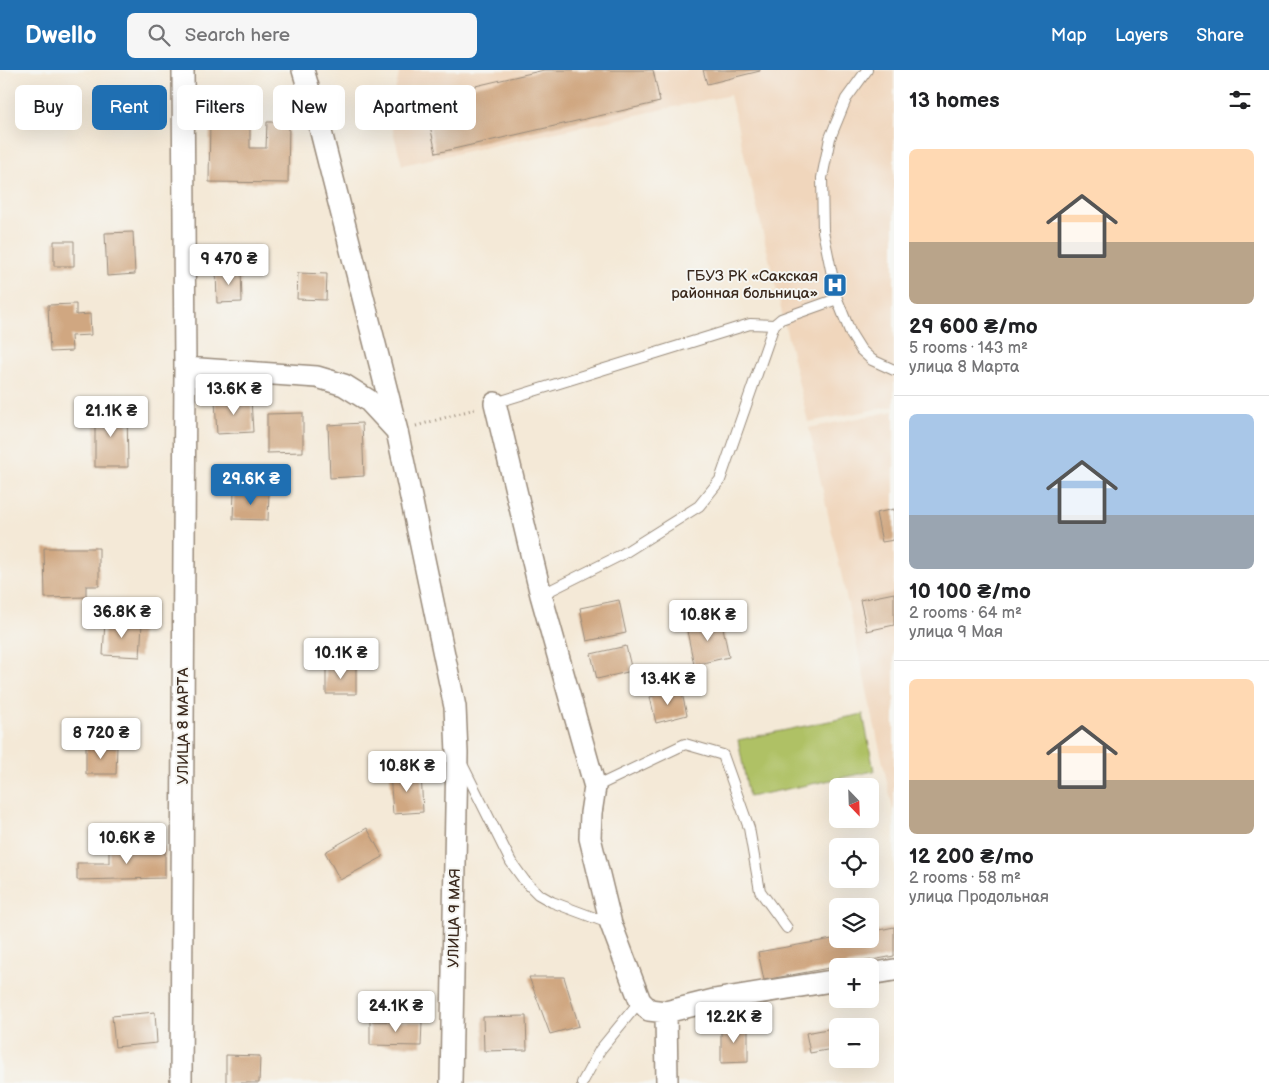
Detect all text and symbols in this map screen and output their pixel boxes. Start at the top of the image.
search box [127,13,477,58]
text: Dwello [25,21,97,50]
icon: search [145,21,173,49]
text: Search here [185,24,290,47]
text: Map [1051,25,1087,46]
text: Layers [1115,25,1168,46]
text: Share [1196,25,1244,46]
chip: Buy [15,85,82,130]
chip: Rent [92,85,167,130]
chip: Filters [177,85,263,130]
chip: New [273,85,345,130]
chip: Apartment [355,85,476,130]
icon: filters [1226,86,1254,114]
text: 13 homes [909,88,1000,113]
icon: home [1037,181,1127,271]
pin: 9 470 ₴ [183,244,275,286]
text: 9 470 ₴ [201,250,257,269]
place label: ГБУЗ РК «Сакская районная больница» [671,267,818,303]
hospital icon: ГБУЗ РК «Сакская районная больница» [822,272,848,298]
text: 29 600 ₴/mo [909,314,1038,339]
text: 5 rooms · 143 m² [909,339,1028,358]
text: улица 8 Марта [909,358,1019,377]
pin: 13.6K ₴ [188,374,280,416]
text: 13.6K ₴ [206,380,262,399]
pin: 21.1K ₴ [65,396,157,438]
text: 21.1K ₴ [85,402,137,421]
icon: home [1037,447,1127,537]
pin: 29.6K ₴ [205,464,297,506]
text: 29.6K ₴ [222,470,280,489]
text: 10 100 ₴/mo [909,579,1031,604]
pin: 36.8K ₴ [76,596,168,639]
pin: 10.8K ₴ [662,600,754,642]
text: 36.8K ₴ [93,603,151,622]
text: 2 rooms · 64 m² [909,604,1022,623]
text: 10.8K ₴ [680,606,736,625]
text: улица 9 Мая [909,623,1003,642]
pin: 10.1K ₴ [295,638,387,680]
text: 10.1K ₴ [315,644,367,663]
pin: 13.4K ₴ [622,664,714,706]
street label: УЛИЦА 8 МАРТА [174,667,193,784]
text: 13.4K ₴ [641,670,695,689]
icon: home [1037,712,1127,802]
pin: 8 720 ₴ [55,718,147,760]
text: 8 720 ₴ [72,724,130,743]
pin: 10.8K ₴ [361,750,453,793]
text: 10.8K ₴ [379,757,435,776]
north arrow [829,778,879,828]
map controls [829,778,879,1068]
pin: 10.6K ₴ [81,822,173,865]
text: 10.6K ₴ [99,829,155,848]
button: locate [829,838,879,888]
text: 12 200 ₴/mo [909,844,1034,869]
street label: УЛИЦА 9 МАЯ [444,868,465,968]
text: 2 rooms · 58 m² [909,869,1021,888]
text: улица Продольная [909,888,1049,907]
button: layers [829,898,879,948]
button: + [829,958,879,1008]
pin: 24.1K ₴ [350,990,442,1033]
text: 24.1K ₴ [369,997,423,1016]
pin: 12.2K ₴ [688,1002,780,1044]
text: 12.2K ₴ [706,1008,762,1027]
button: − [829,1018,879,1068]

